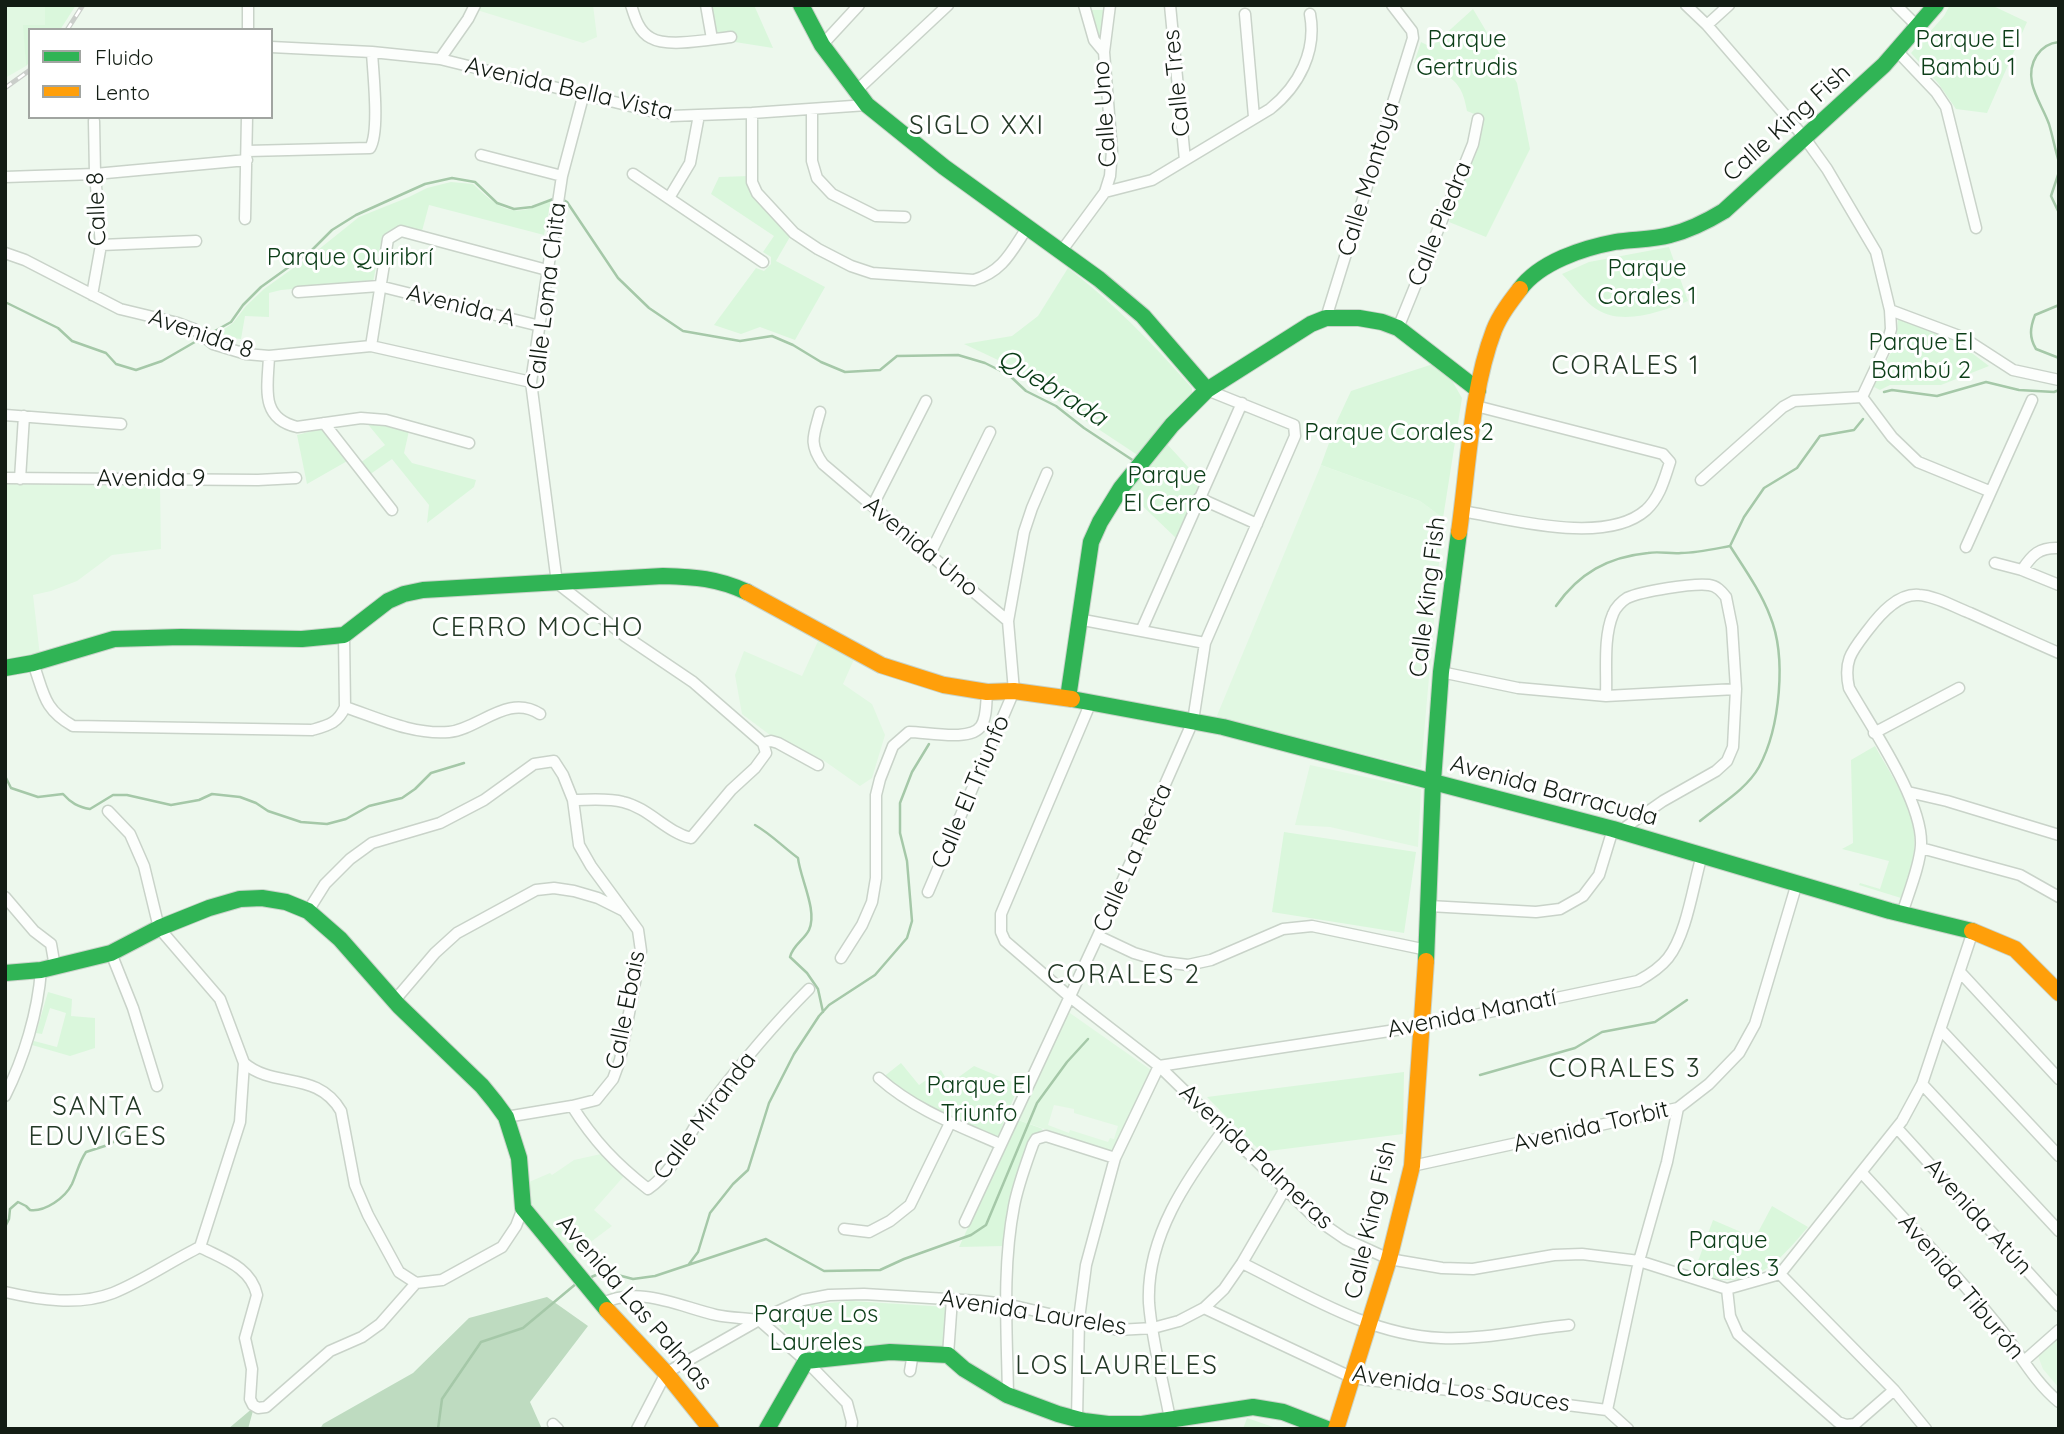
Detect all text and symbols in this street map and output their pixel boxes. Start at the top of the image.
park label: Parque Gertrudis [1416,26,1518,82]
park label: Parque El Bambú 1 [1916,26,2020,82]
legend [28,28,273,119]
street label: Calle Tres [1157,28,1197,138]
text: Fluido [95,44,153,70]
street label: Avenida Bella Vista [462,51,676,127]
street label: Calle King Fish [1717,58,1857,188]
street label: Calle Uno [1087,60,1123,168]
text: Lento [95,79,150,105]
street label: Calle Montoya [1332,98,1406,260]
district label: SIGLO XXI [910,110,1044,142]
street label: Calle Piedra [1402,157,1478,291]
street label: Calle 8 [81,171,113,247]
street label: Calle Loma Chita [521,201,573,391]
park label: Parque Quiribrí [267,244,433,272]
park label: Parque Corales 1 [1597,255,1697,311]
street label: Avenida A [404,279,518,333]
street label: Avenida 8 [145,303,257,365]
park label: Parque El Bambú 2 [1869,329,1973,385]
water label: Quebrada [992,342,1112,434]
district label: CORALES 1 [1553,350,1699,382]
park label: Parque Corales 2 [1304,419,1494,447]
park label: Parque El Cerro [1123,462,1211,518]
street label: Avenida 9 [96,465,206,493]
street label: Avenida Uno [858,491,984,603]
street label: Calle King Fish [1404,515,1452,679]
district label: CERRO MOCHO [433,612,643,644]
street label: Calle El Triunfo [926,711,1016,873]
street label: Avenida Barracuda [1447,749,1661,833]
street label: Calle La Recta [1087,779,1179,937]
street label: Calle Ebais [600,948,652,1072]
district label: CORALES 2 [1048,959,1200,991]
street label: Avenida Manatí [1385,983,1559,1045]
street label: Calle Miranda [648,1046,762,1186]
district label: CORALES 3 [1550,1053,1700,1085]
park label: Parque El Triunfo [927,1072,1031,1128]
street label: Avenida Palmeras [1173,1078,1339,1236]
district label: SANTA EDUVIGES [29,1091,167,1152]
street label: Avenida Torbit [1510,1095,1672,1159]
street label: Calle King Fish [1339,1138,1403,1302]
street label: Avenida Atún [1918,1153,2038,1281]
street label: Avenida Tiburón [1892,1208,2030,1366]
street label: Avenida Las Palmas [550,1210,718,1396]
park label: Parque Corales 3 [1677,1227,1779,1283]
street label: Avenida Laureles [938,1284,1128,1342]
park label: Parque Los Laureles [754,1301,878,1357]
district label: LOS LAURELES [1017,1350,1217,1382]
street label: Avenida Los Sauces [1350,1359,1572,1419]

